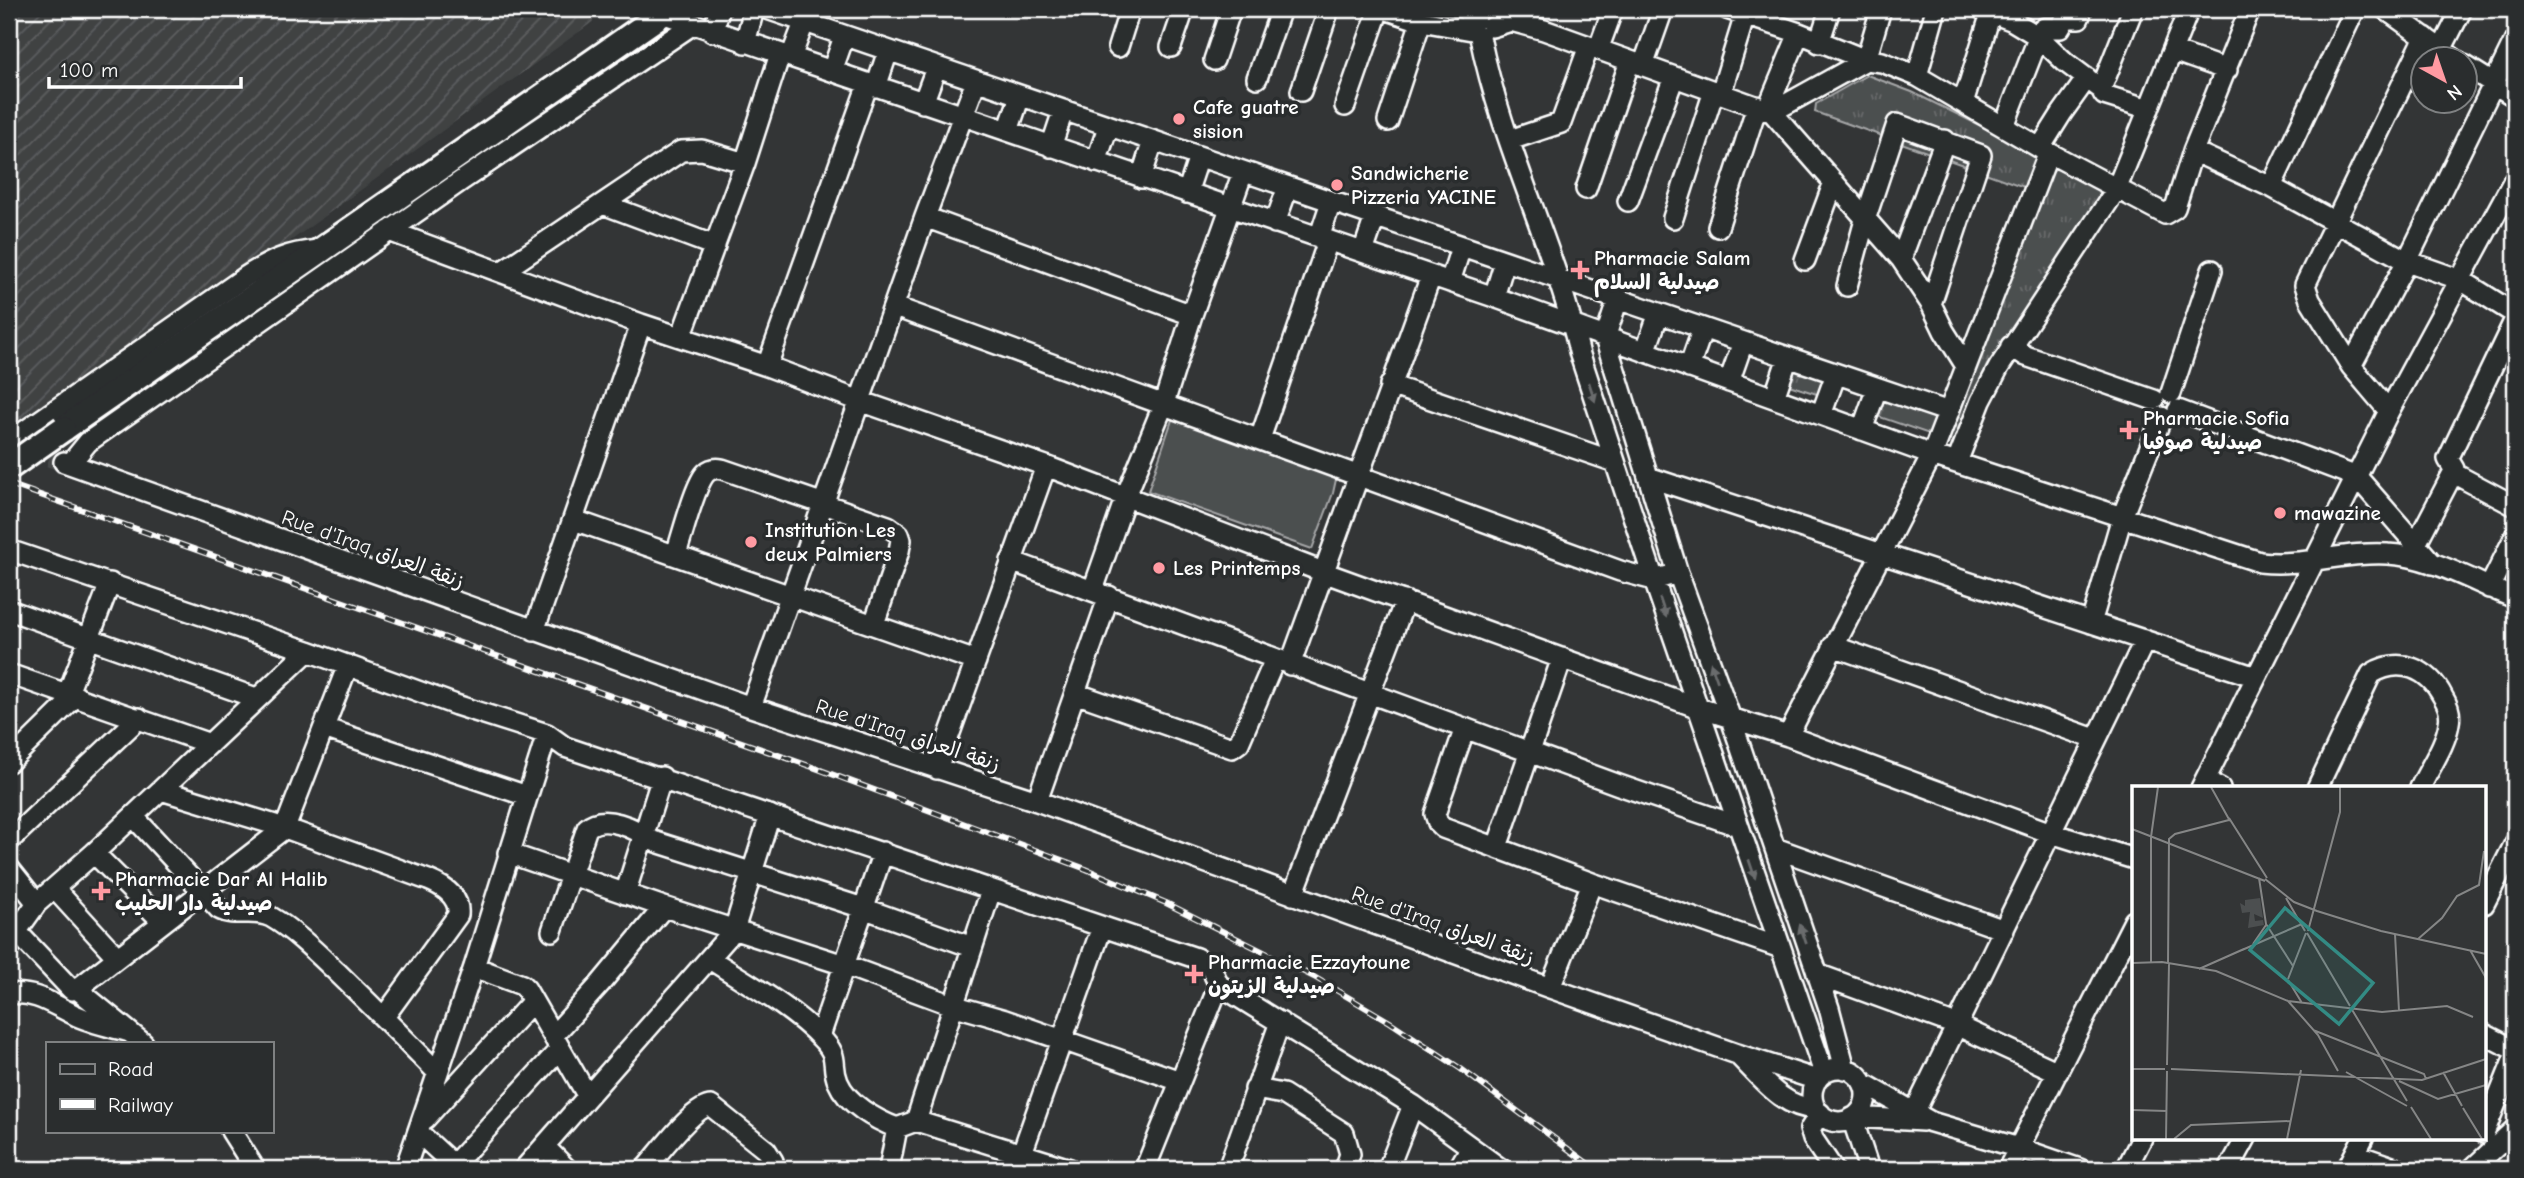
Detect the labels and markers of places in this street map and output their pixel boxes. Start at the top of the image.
place label: Cafe guatre sision [1193,95,1298,143]
marker: Cafe guatre sision [1171,111,1187,127]
place label: Sandwicherie Pizzeria YACINE [1351,161,1497,209]
marker: Sandwicherie Pizzeria YACINE [1329,177,1345,193]
place label: Pharmacie Salam صيدلية السلام [1594,246,1750,298]
marker: Pharmacie Salam صيدلية السلام [1572,262,1588,278]
place label: Pharmacie Sofia صيدلية صوفيا [2143,406,2290,455]
marker: Pharmacie Sofia صيدلية صوفيا [2121,422,2137,438]
place label: mawazine [2294,501,2381,525]
marker: mawazine [2272,505,2288,521]
place label: Institution Les deux Palmiers [765,518,895,566]
marker: Institution Les deux Palmiers [743,534,759,550]
place label: Les Printemps [1173,556,1300,580]
marker: Les Printemps [1151,560,1167,576]
place label: Pharmacie Dar Al Halib صيدلية دار الحليب [115,867,327,916]
marker: Pharmacie Dar Al Halib صيدلية دار الحليب [93,883,109,899]
place label: Pharmacie Ezzaytoune صيدلية الزيتون [1208,950,1410,1000]
marker: Pharmacie Ezzaytoune صيدلية الزيتون [1186,966,1202,982]

